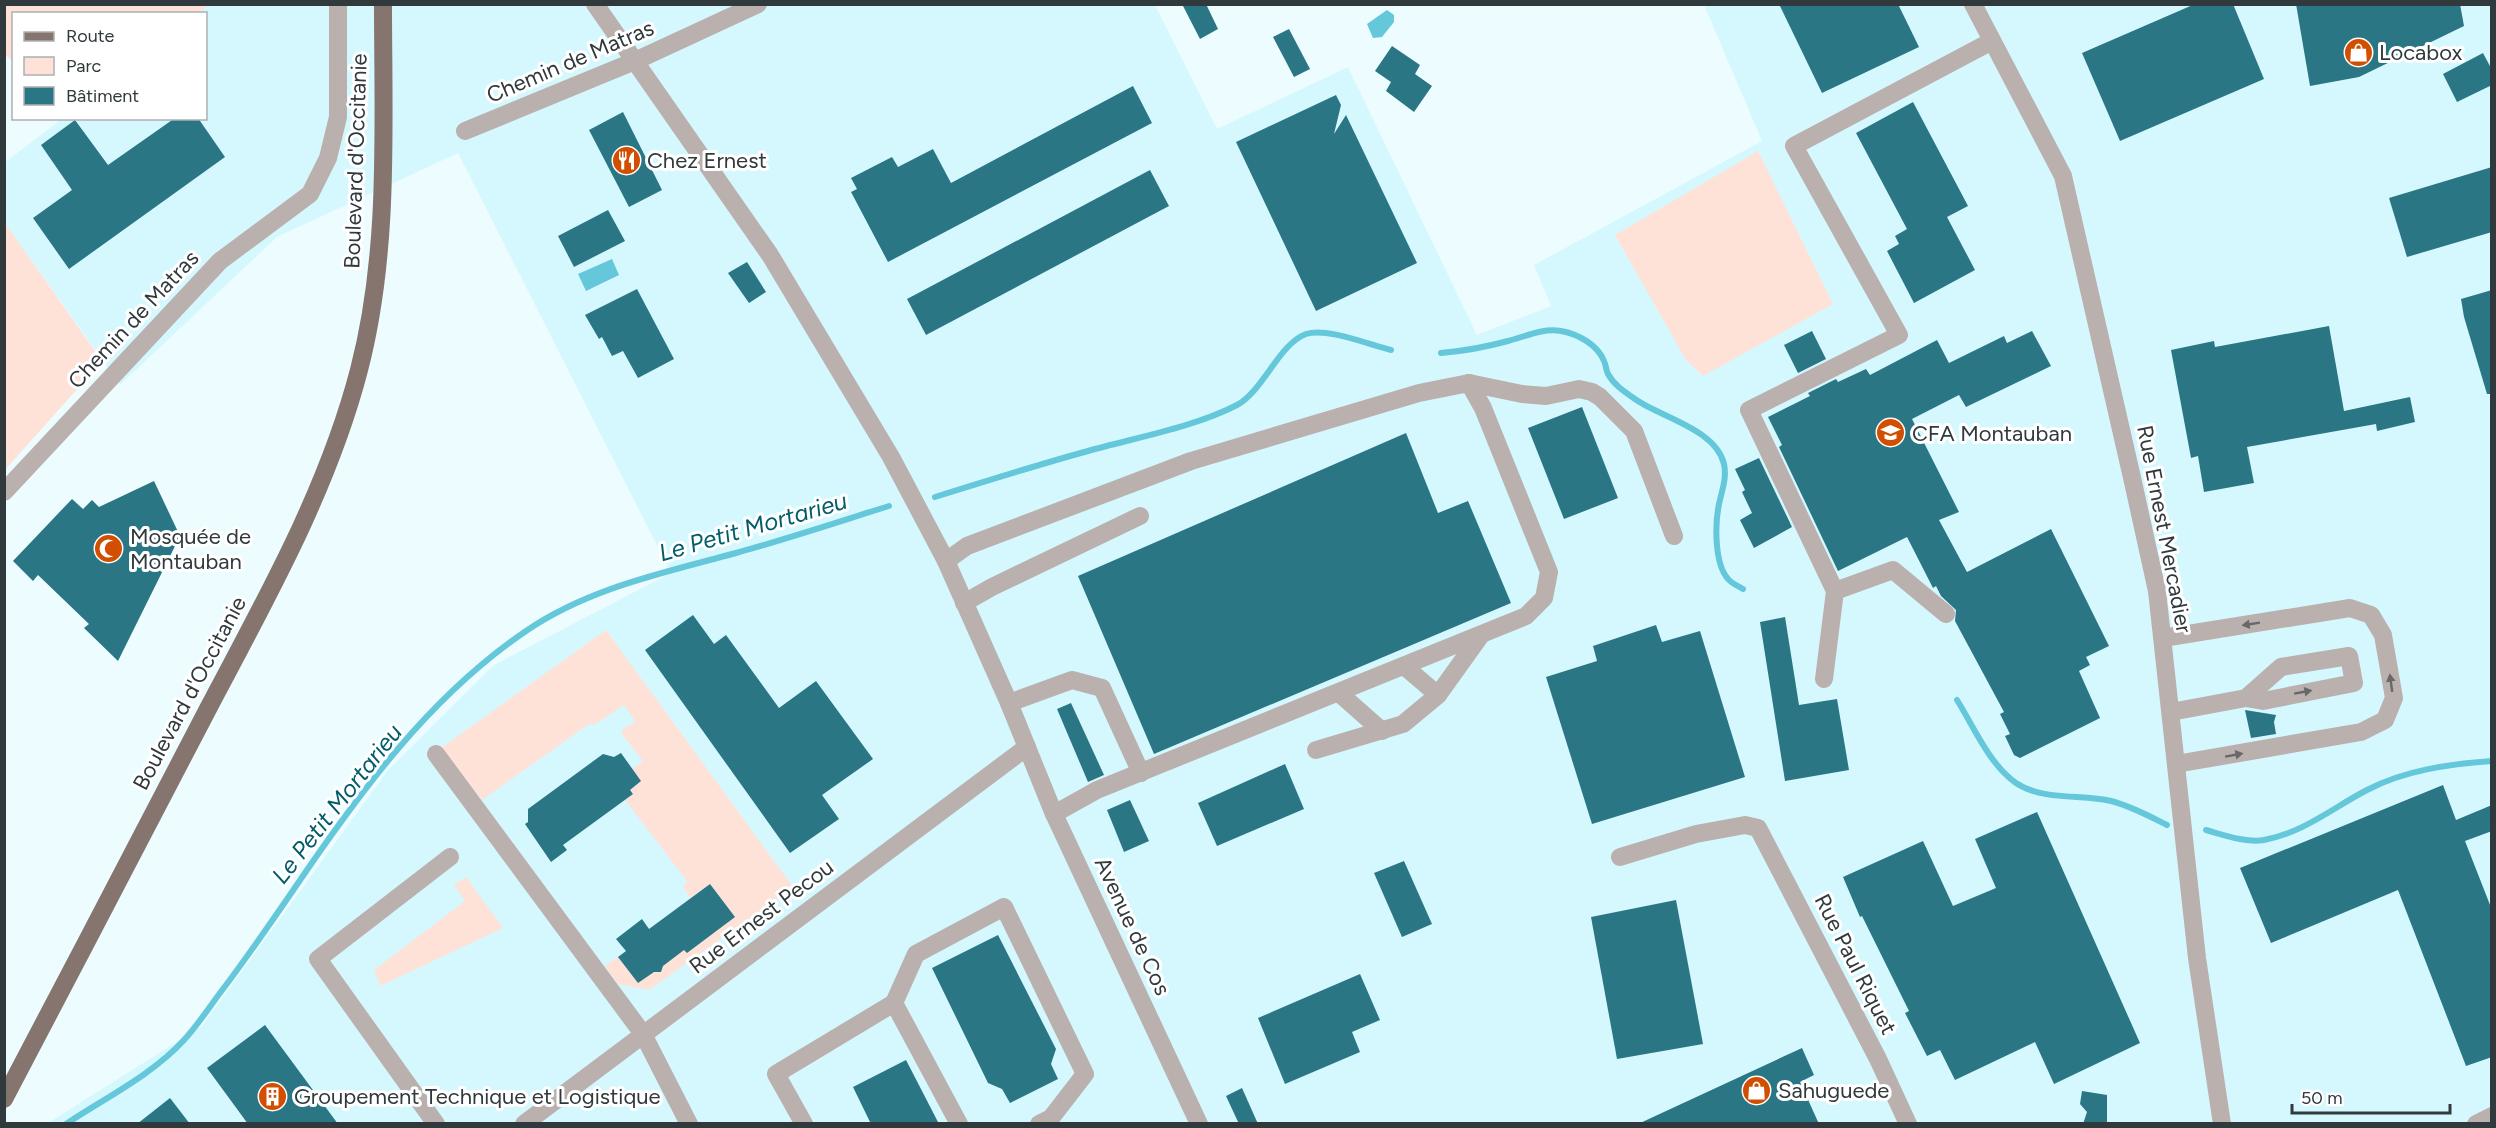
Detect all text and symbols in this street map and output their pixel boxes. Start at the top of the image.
legend [12,12,207,120]
street label: Chemin de Matras [482,14,658,109]
text: Route [66,25,115,47]
shop icon: Locabox [2342,36,2374,68]
place label: Locabox [2379,39,2463,66]
street label: Boulevard d'Occitanie [338,53,373,269]
text: Parc [66,55,102,77]
text: Bâtiment [66,85,139,107]
restaurant icon: Chez Ernest [610,144,642,176]
place label: Chez Ernest [647,147,767,174]
street label: Chemin de Matras [62,245,204,394]
school or university icon: CFA Montauban [1875,417,1907,449]
place label: CFA Montauban [1912,420,2072,447]
street label: Rue Ernest Mercadier [2131,423,2198,636]
water label: Le Petit Mortarieu [655,486,850,567]
place label: Mosquée de Montauban [130,523,251,575]
mosque icon: Mosquée de Montauban [93,533,125,565]
street label: Boulevard d'Occitanie [127,592,252,795]
one-way arrow [2241,620,2260,629]
one-way arrow [2387,673,2396,692]
one-way arrow [2294,687,2313,696]
water label: Le Petit Mortarieu [265,718,408,889]
one-way arrow [2224,750,2243,759]
street label: Rue Ernest Pecou [684,853,839,979]
street label: Avenue de Cos [1089,853,1176,999]
street label: Rue Paul Riquet [1809,889,1903,1039]
shop icon: Sahuguede [1741,1074,1773,1106]
place label: Sahuguede [1778,1077,1889,1104]
scale bar [2292,1077,2450,1115]
building icon: Groupement Technique et Logistique [257,1080,289,1112]
place label: Groupement Technique et Logistique [294,1083,660,1110]
text: 50 m [2301,1087,2343,1109]

